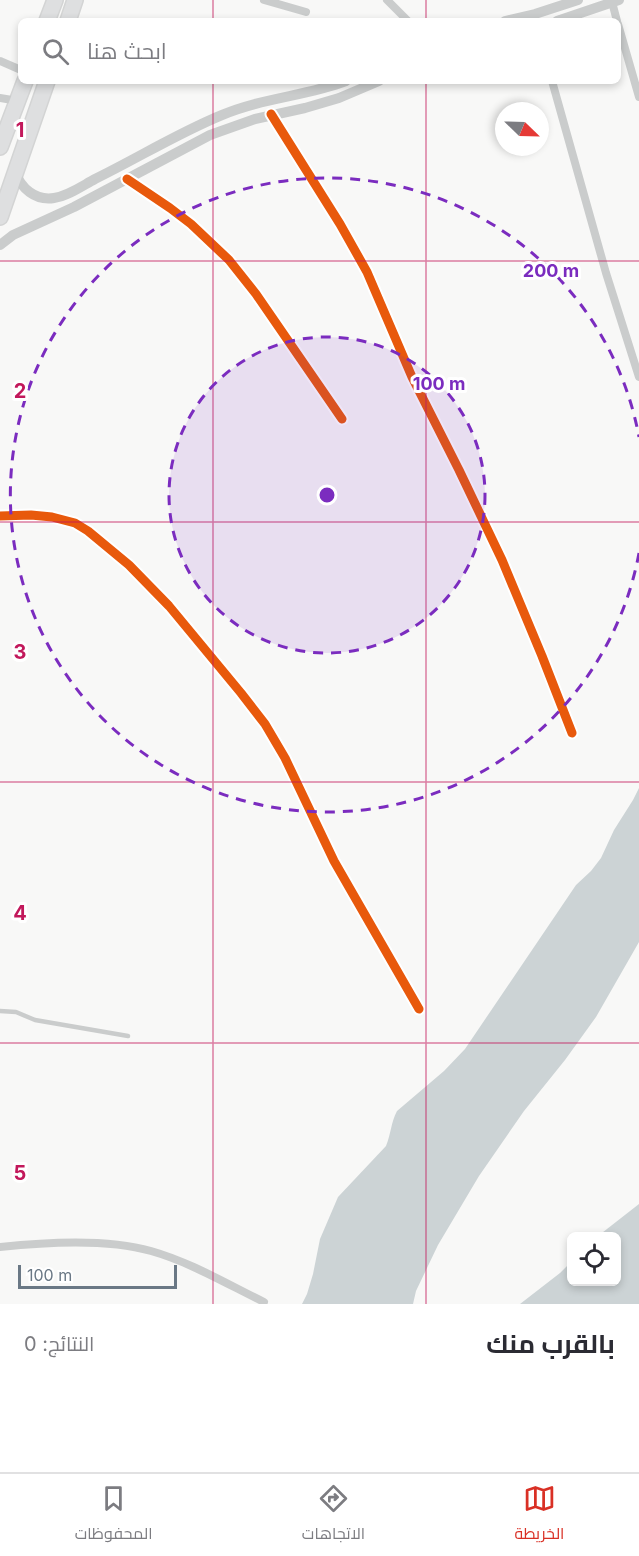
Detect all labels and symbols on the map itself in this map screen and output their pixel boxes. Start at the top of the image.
north arrow [495,102,549,156]
text: 1 [16,118,24,142]
text: 200 m [523,260,579,281]
text: 100 m [413,373,465,394]
text: 2 [14,379,26,403]
centre of rings [317,485,337,505]
text: 3 [14,640,26,664]
text: 4 [13,901,27,925]
text: 5 [14,1161,26,1185]
scale bar [18,1262,177,1290]

